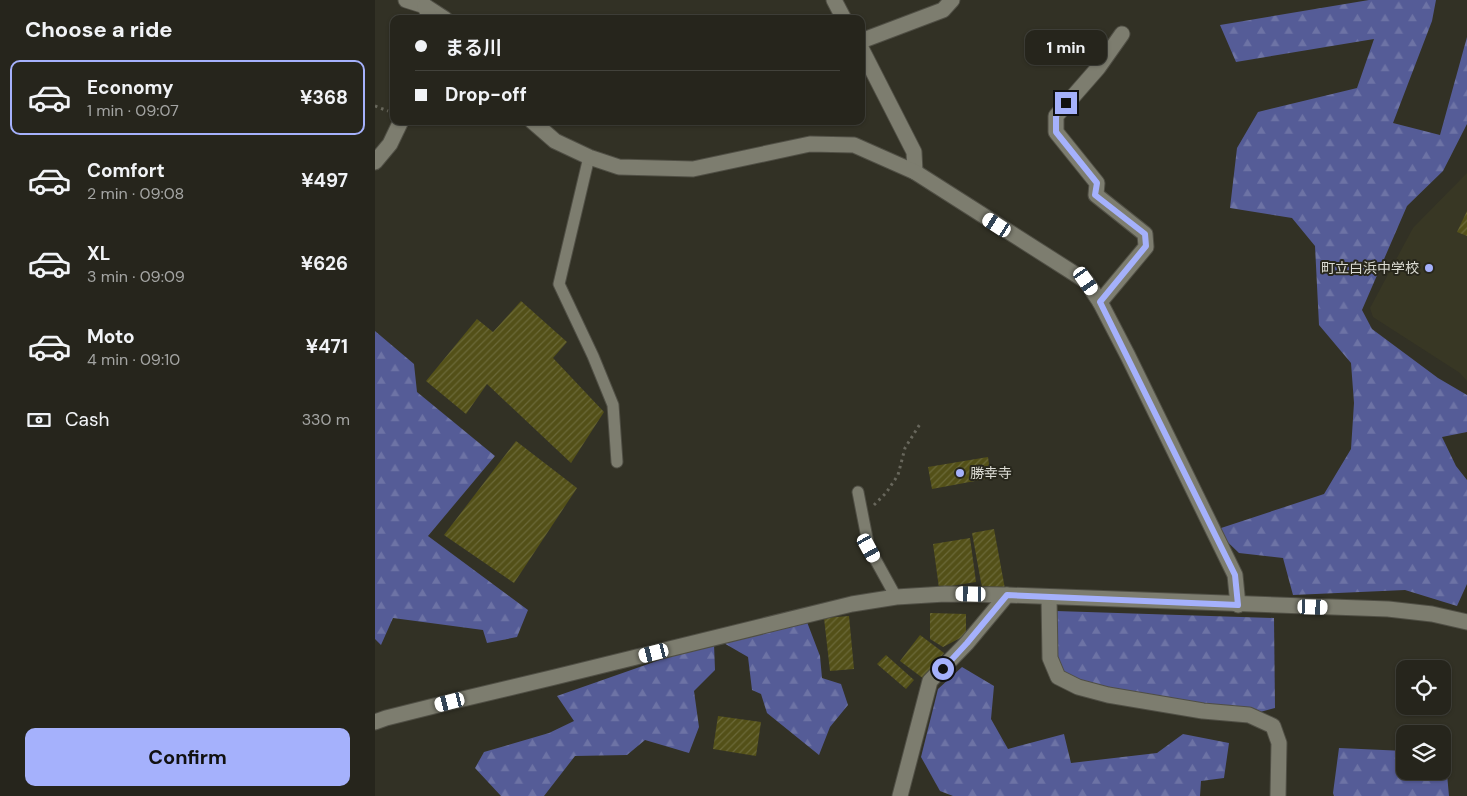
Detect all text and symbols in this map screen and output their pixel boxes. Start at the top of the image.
text: Choose a ride [25,15,173,44]
callout: 1 min [1025,31,1107,66]
text: まる川 [445,35,502,60]
text: 1 min [1047,37,1085,58]
icon: car [27,75,72,120]
text: Economy [87,75,174,100]
text: Drop-off [445,82,527,107]
text: ¥368 [300,85,348,110]
route end [1055,92,1077,114]
text: 1 min · 09:07 [87,100,179,121]
icon: car [27,158,72,203]
text: Comfort [87,158,165,183]
text: ¥497 [301,168,348,193]
text: 2 min · 09:08 [87,183,184,204]
car [980,211,1013,239]
icon: car [27,241,72,286]
text: XL [87,241,110,266]
text: ¥626 [301,251,348,276]
place label: 町立白浜中学校 [1321,259,1419,277]
marker: 町立白浜中学校 [1423,262,1435,274]
car [1071,264,1100,298]
text: 3 min · 09:09 [87,266,185,287]
icon: car [27,324,72,369]
text: Moto [87,324,135,349]
text: ¥471 [306,334,348,359]
text: 4 min · 09:10 [87,349,180,370]
icon: cash [25,406,53,434]
text: Cash [65,407,109,432]
text: 330 m [302,409,350,430]
place label: 勝幸寺 [970,464,1012,482]
marker: 勝幸寺 [954,467,966,479]
car [855,531,882,565]
car [955,586,986,602]
car [1297,599,1328,615]
car [637,642,670,664]
route start [932,658,954,680]
map controls [1396,660,1451,780]
button: locate [1396,660,1451,715]
car [433,691,466,713]
button: layers [1396,725,1451,780]
button: Confirm [25,728,350,786]

